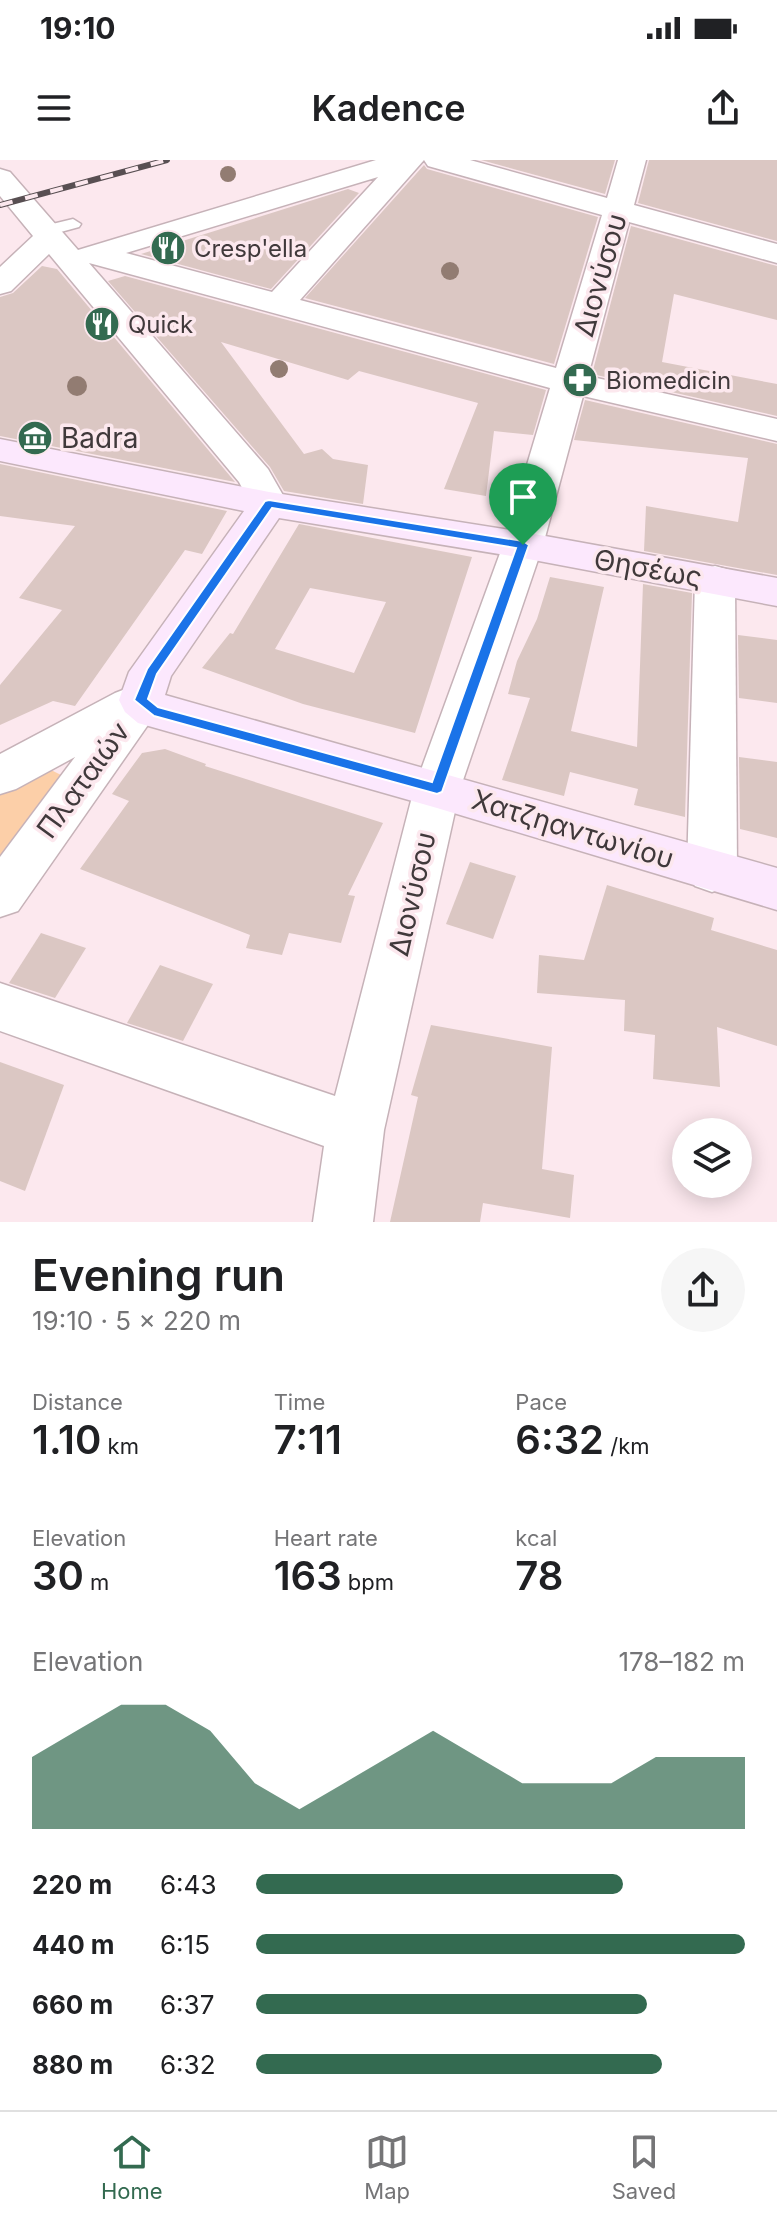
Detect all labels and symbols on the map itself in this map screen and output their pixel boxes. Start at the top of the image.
street label: Διονύσου [566,210,634,340]
restaurant icon: Cresp'ella [149,229,187,267]
place label: Cresp'ella [194,234,307,263]
restaurant icon: Quick [83,305,121,343]
place label: Quick [128,310,193,339]
pharmacy icon: Biomedicin [561,361,599,399]
place label: Biomedicin [606,366,731,395]
museum icon: Badra [16,419,54,457]
place label: Badra [61,421,138,455]
pin [489,463,557,545]
street label: Θησέως [591,542,705,594]
street label: Πλαταιών [30,715,136,845]
street label: Χατζηαντωνίου [468,782,678,876]
street label: Διονύσου [381,829,443,959]

